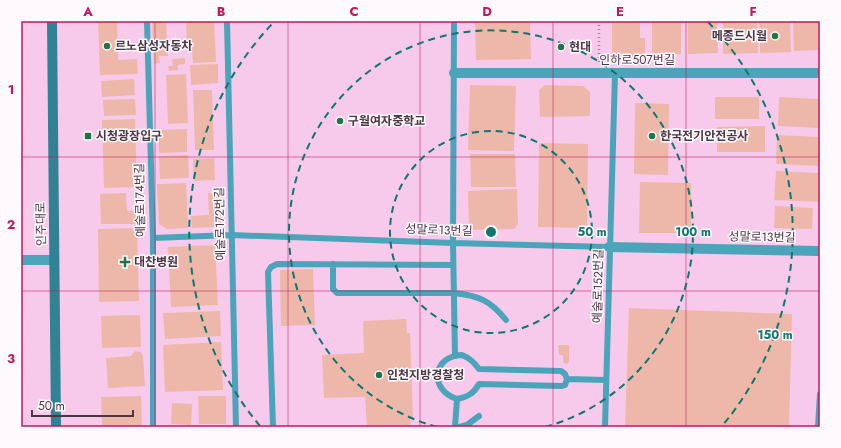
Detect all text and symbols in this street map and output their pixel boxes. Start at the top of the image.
text: A [82,2,93,21]
text: B [217,2,226,21]
text: C [349,2,359,21]
text: D [482,2,492,21]
text: E [616,2,624,21]
text: F [749,2,757,21]
place label: 메종드시월 [712,27,767,45]
marker: 메종드시월 [770,31,780,41]
place label: 르노삼성자동차 [115,37,192,55]
place label: 현대 [569,38,591,56]
marker: 르노삼성자동차 [102,41,112,51]
marker: 현대 [556,42,566,52]
street label: 인하로507번길 [599,51,675,69]
text: 1 [8,80,14,99]
place label: 구월여자중학교 [348,112,425,130]
marker: 구월여자중학교 [335,116,345,126]
place label: 시청광장입구 [96,127,162,145]
place label: 한국전기안전공사 [660,127,748,145]
marker: 시청광장입구 [83,131,93,141]
marker: 한국전기안전공사 [647,131,657,141]
street label: 예술로174번길 [130,163,150,237]
street label: 예술로172번길 [210,187,230,261]
street label: 인주대로 [32,202,50,246]
text: 2 [7,215,15,234]
street label: 성말로13번길 [405,220,473,240]
text: 50 m [577,223,607,241]
text: 100 m [675,223,711,241]
centre of rings [484,225,498,239]
street label: 성말로13번길 [728,227,796,247]
street label: 예술로152번길 [588,249,608,323]
place label: 대찬병원 [134,253,178,271]
marker: 대찬병원 [119,256,131,268]
text: 150 m [757,326,793,344]
text: 3 [7,349,15,368]
place label: 인천지방경찰청 [387,366,464,384]
marker: 인천지방경찰청 [374,370,384,380]
scale bar [32,392,133,418]
text: 50 m [38,397,65,415]

